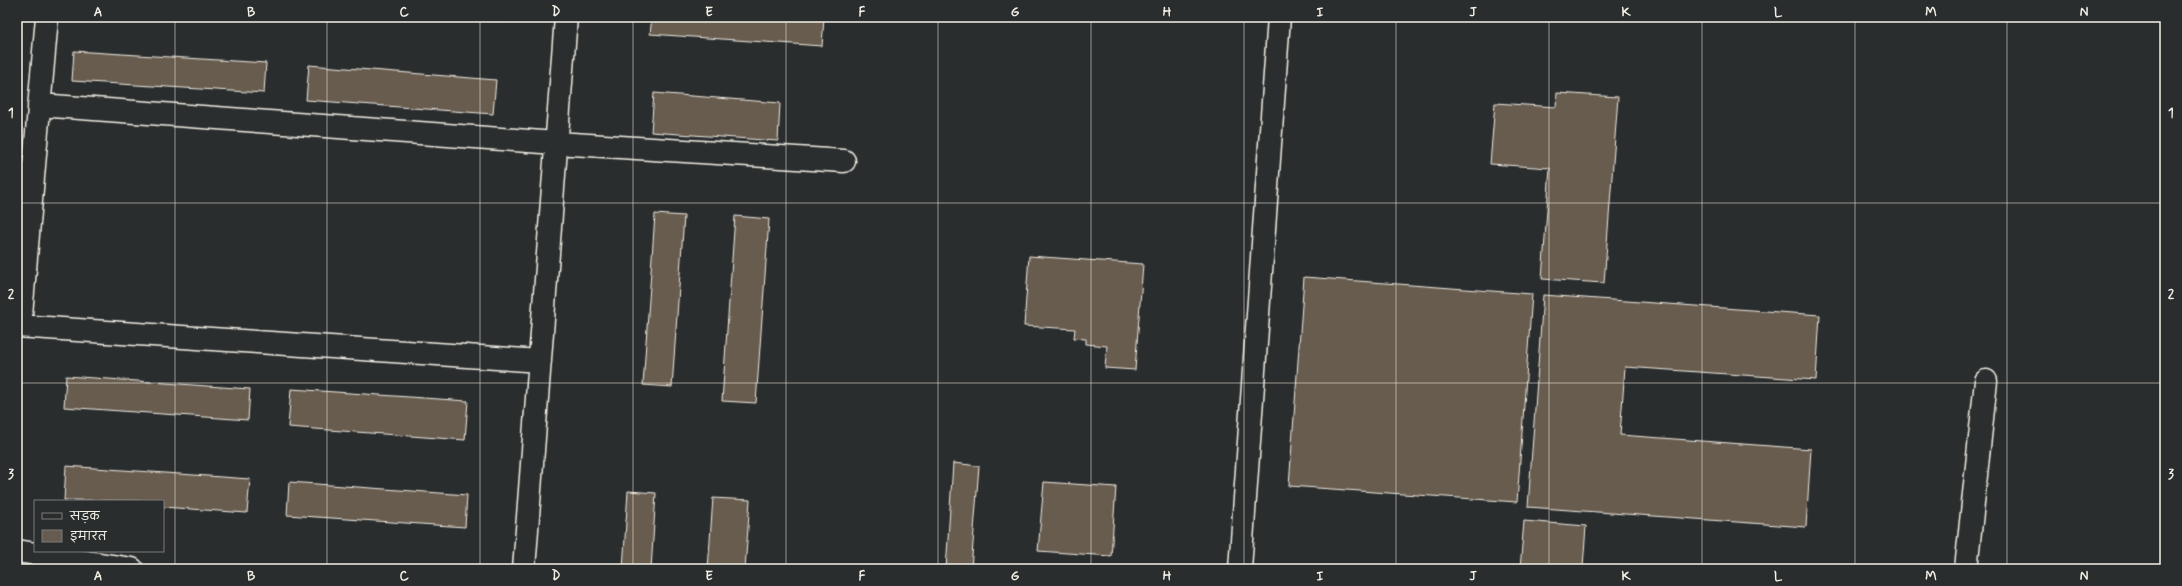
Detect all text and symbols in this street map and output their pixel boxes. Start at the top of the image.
text: A [94,4,102,21]
text: B [247,4,256,21]
text: C [399,4,409,21]
text: D [552,4,561,21]
text: E [705,4,713,21]
text: F [859,4,866,21]
text: G [1011,4,1020,21]
text: H [1163,4,1172,21]
text: I [1317,4,1324,21]
text: J [1469,4,1477,21]
text: K [1621,4,1631,21]
text: L [1774,4,1783,21]
text: M [1925,4,1937,21]
text: N [2080,4,2089,21]
text: 1 [8,105,14,122]
text: 1 [2168,105,2174,122]
text: 2 [8,286,15,303]
text: 2 [2168,286,2175,303]
text: 3 [8,466,14,483]
text: 3 [2168,466,2174,483]
legend [34,500,164,552]
text: सड़क [69,509,101,525]
text: इमारत [70,529,108,545]
text: A [94,568,102,585]
text: B [247,568,256,585]
text: C [399,568,409,585]
text: D [552,568,561,585]
text: E [705,568,713,585]
text: F [859,568,866,585]
text: G [1011,568,1020,585]
text: H [1163,568,1172,585]
text: I [1317,568,1324,585]
text: J [1469,568,1477,585]
text: K [1621,568,1631,585]
text: L [1774,568,1783,585]
text: M [1925,568,1937,585]
text: N [2080,568,2089,585]

